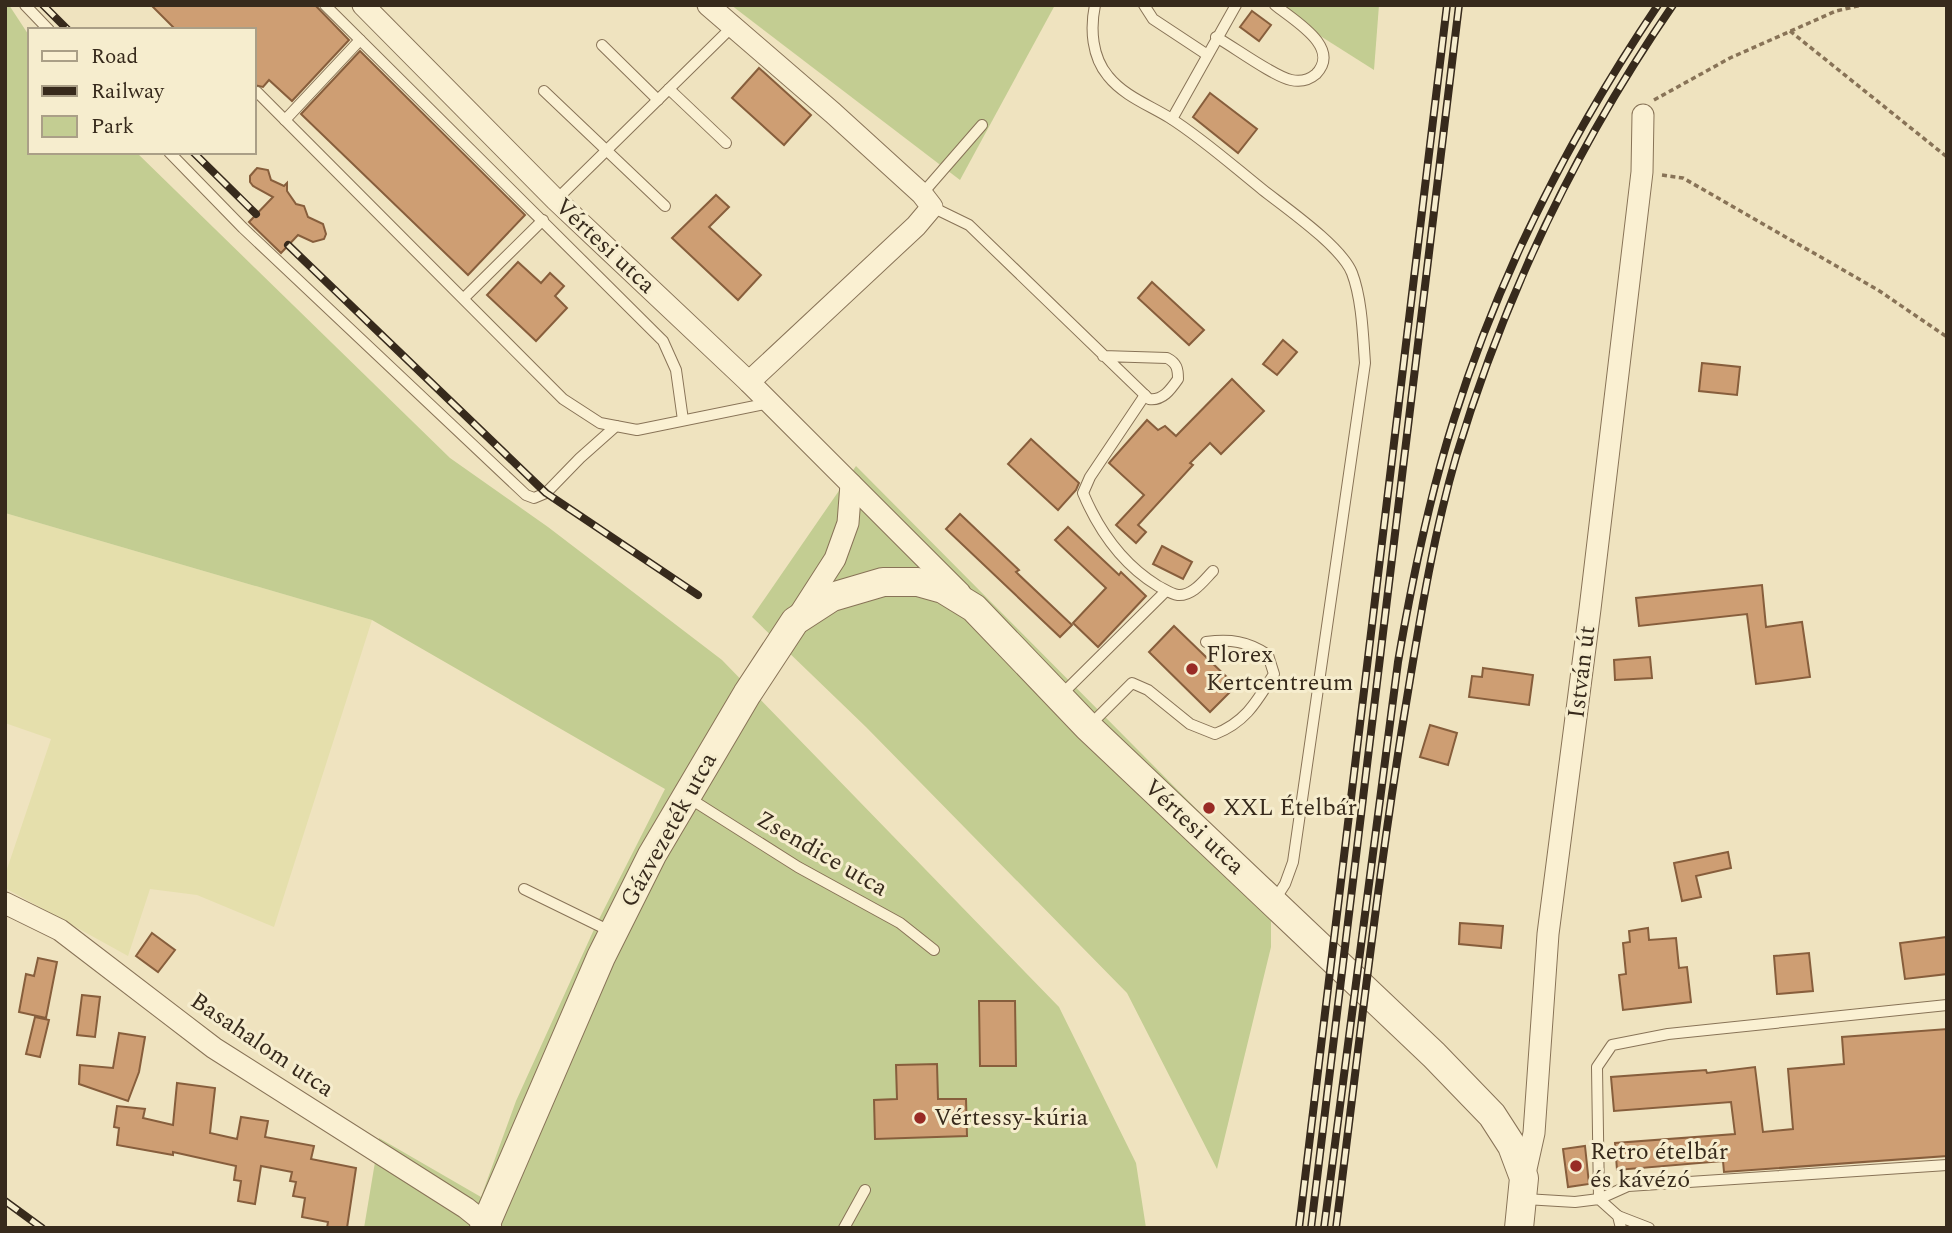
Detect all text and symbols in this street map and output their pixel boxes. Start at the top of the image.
legend [28,28,256,154]
text: Road [91,41,138,73]
text: Railway [91,76,165,108]
text: Park [91,111,135,143]
street label: Vértesi utca [546,190,664,303]
street label: István út [1558,624,1606,720]
place label: Florex Kertcentreum [1206,637,1353,701]
marker: Florex Kertcentreum [1184,661,1200,677]
street label: Gázvezeték utca [611,746,727,914]
street label: Vértesi utca [1135,771,1253,884]
place label: XXL Ételbár [1223,790,1357,826]
marker: XXL Ételbár [1201,800,1217,816]
street label: Zsendice utca [750,802,895,906]
street label: Basahalom utca [183,983,341,1107]
place label: Vértessy-kúria [934,1100,1088,1136]
marker: Vértessy-kúria [912,1110,928,1126]
place label: Retro ételbár és kávézó [1590,1134,1728,1198]
marker: Retro ételbár és kávézó [1568,1158,1584,1174]

